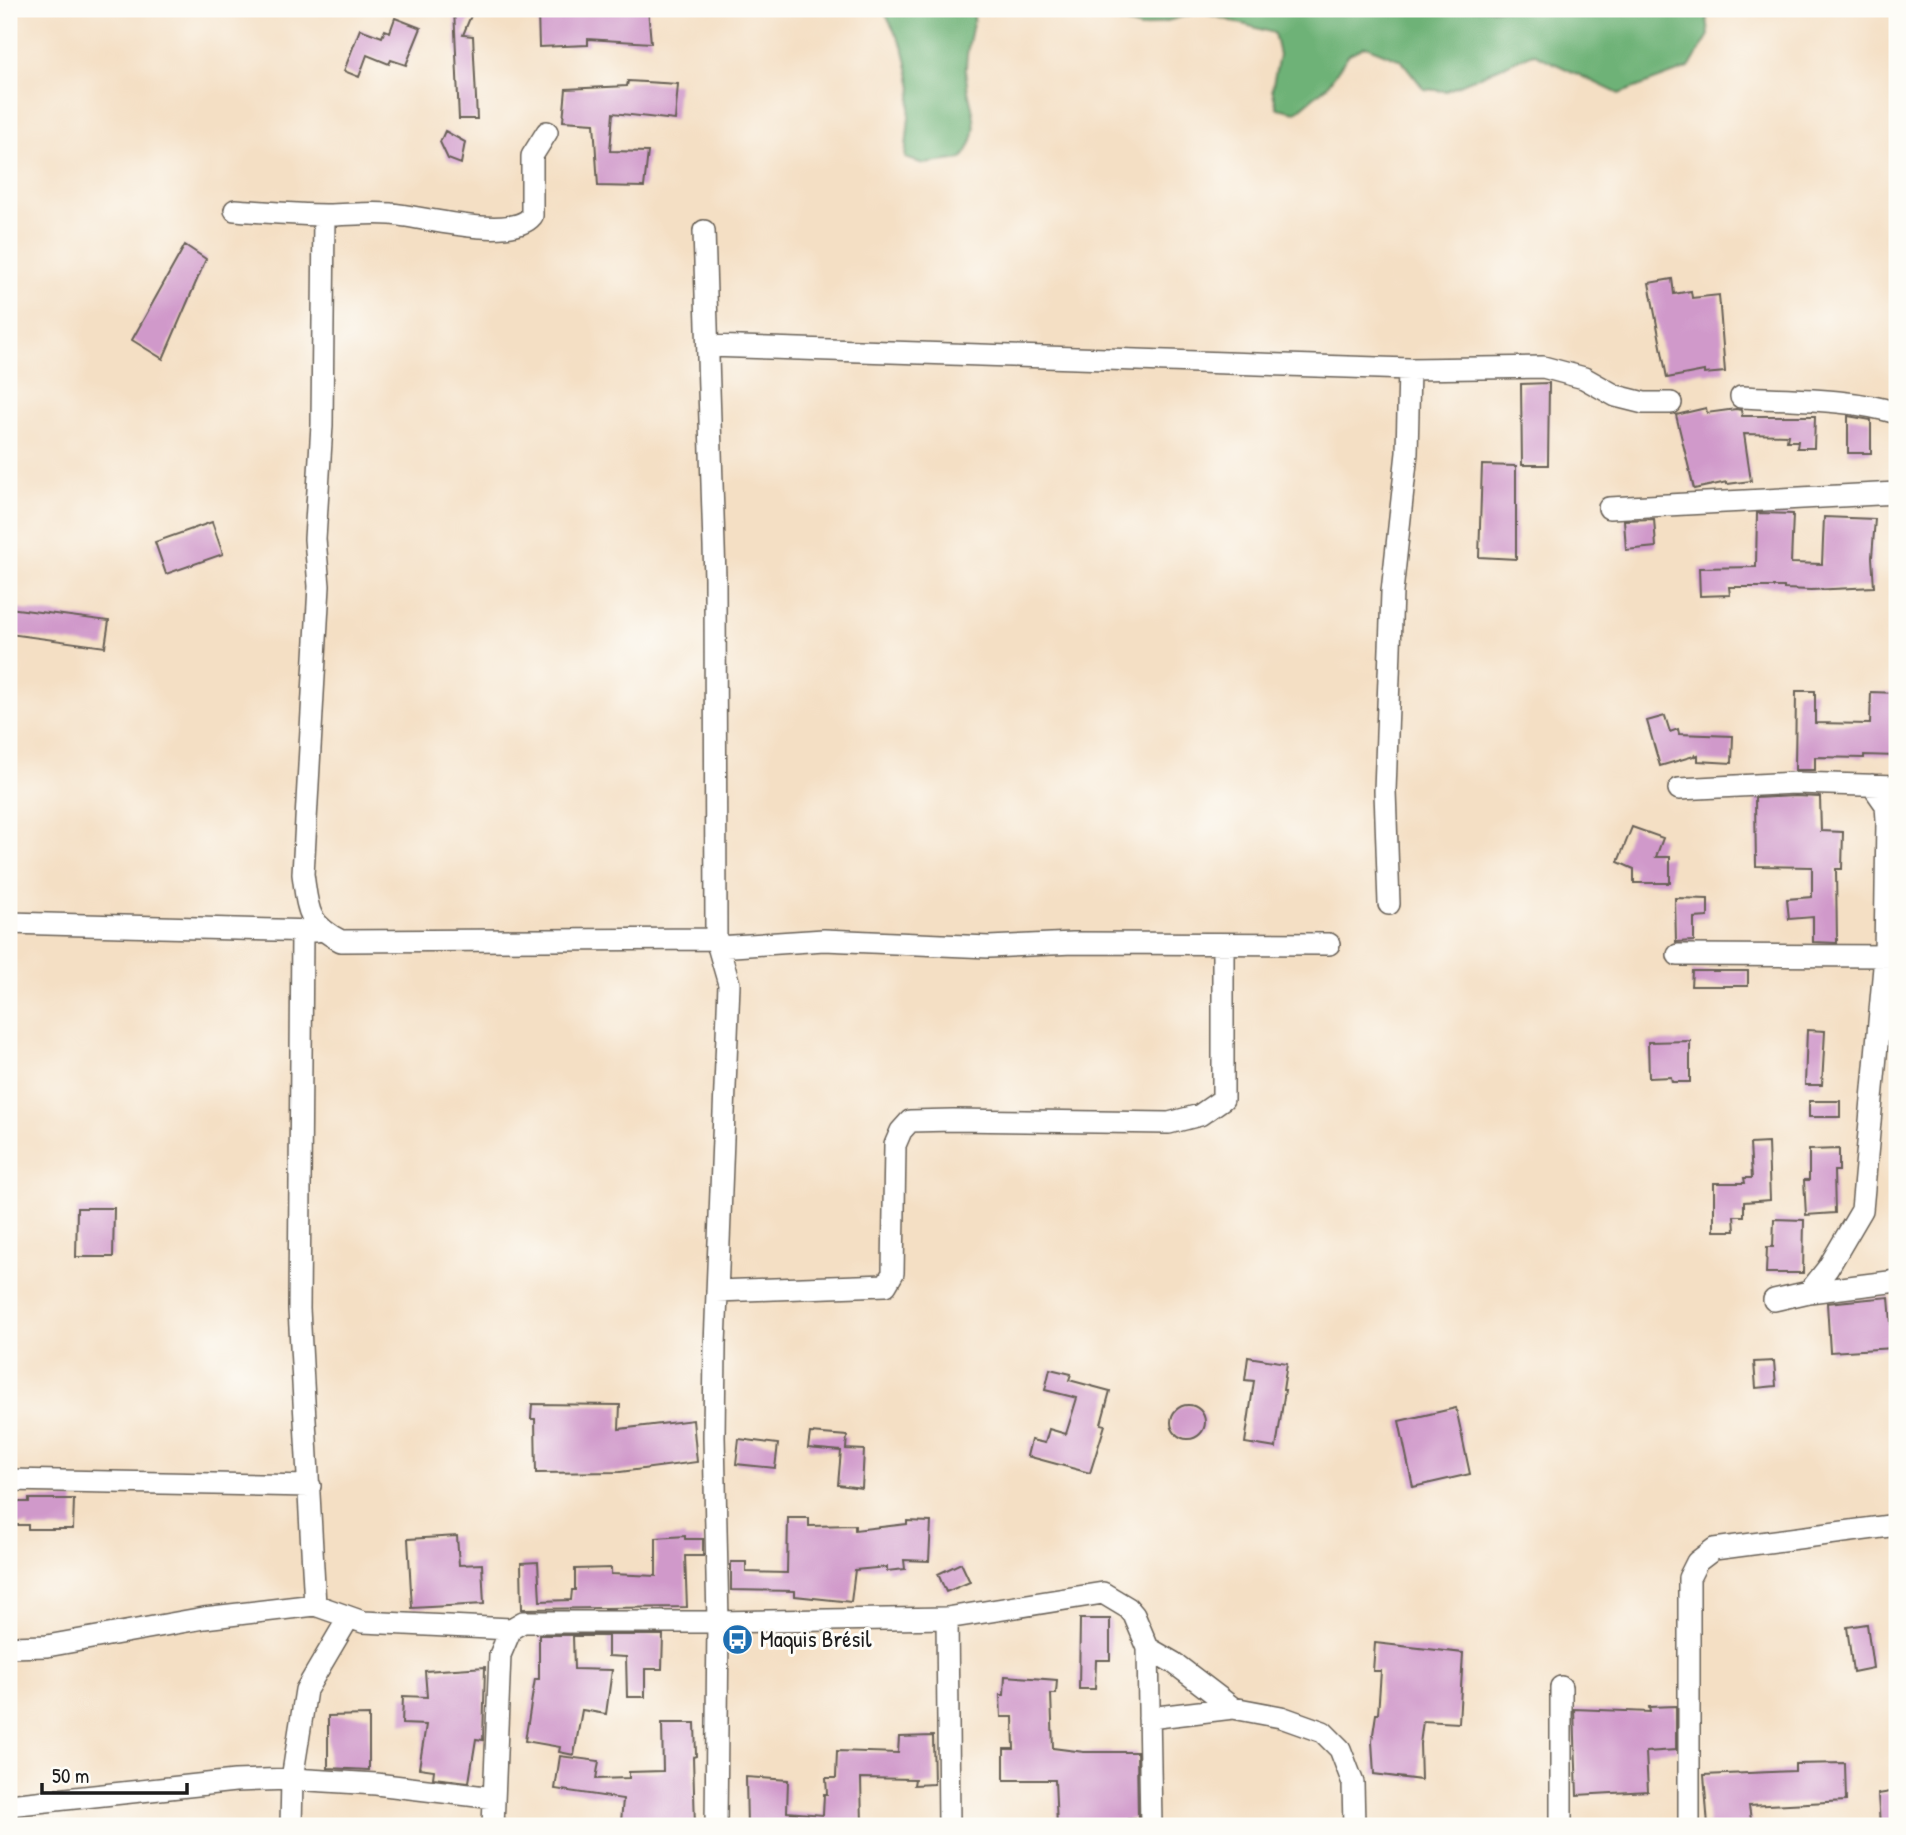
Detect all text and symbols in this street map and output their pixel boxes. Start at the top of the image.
bus stop icon: Maquis Brésil [720,1622,754,1656]
place label: Maquis Brésil [760,1623,873,1654]
scale bar [42,1751,187,1795]
text: 50 m [52,1761,89,1790]

